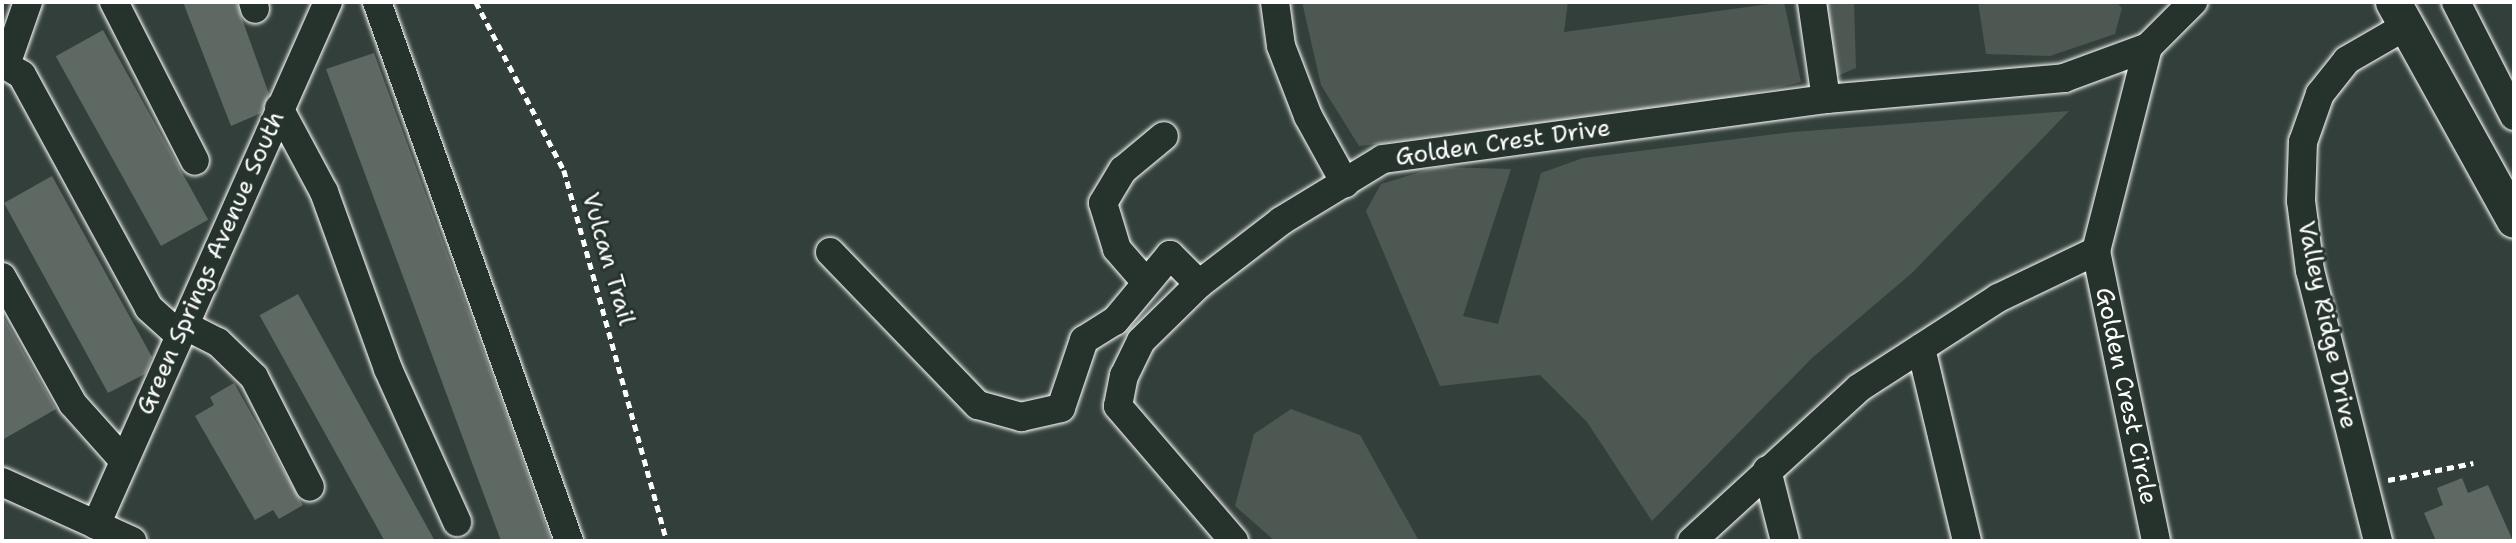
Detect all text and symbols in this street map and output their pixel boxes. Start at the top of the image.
street label: Green Springs Avenue South [131,107,291,419]
street label: Golden Crest Drive [1394,114,1612,172]
street label: Vulcan Trail [575,189,641,329]
street label: Valley Ridge Drive [2291,219,2363,431]
street label: Golden Crest Circle [2089,285,2163,507]

